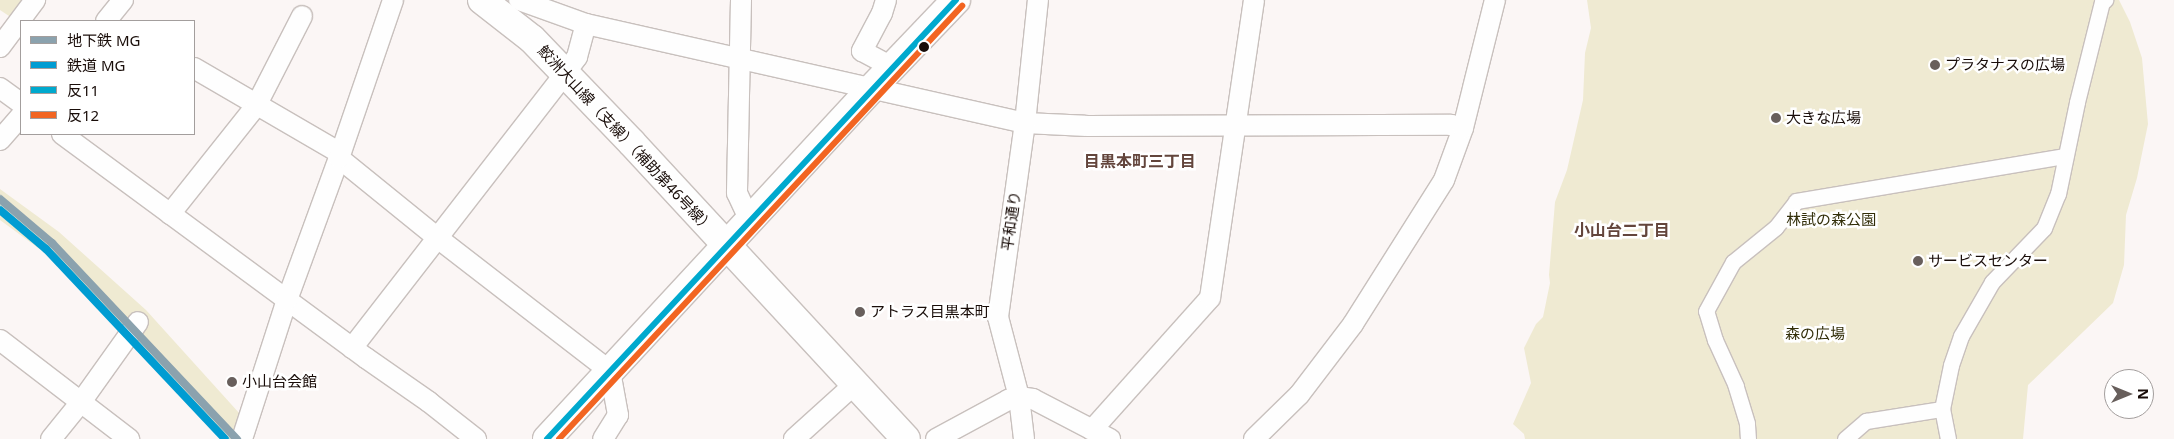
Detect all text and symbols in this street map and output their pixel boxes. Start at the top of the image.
legend [20,20,195,135]
text: 地下鉄 MG [67,30,140,50]
street label: 鮫洲大山線（支線）（補助第46号線） [534,42,718,236]
unlabelled marker [919,42,929,52]
text: 鉄道 MG [67,55,125,75]
place label: プラタナスの広場 [1945,56,2065,74]
marker: プラタナスの広場 [1929,59,1941,71]
text: 反11 [67,80,99,100]
text: 反12 [67,105,99,125]
place label: 大きな広場 [1786,109,1861,127]
marker: 大きな広場 [1770,112,1782,124]
district label: 目黒本町三丁目 [1084,151,1196,171]
street label: 平和通り [998,190,1024,252]
park label: 林試の森公園 [1786,211,1876,229]
district label: 小山台二丁目 [1574,220,1670,240]
place label: サービスセンター [1928,252,2048,270]
marker: サービスセンター [1912,255,1924,267]
place label: アトラス目黒本町 [870,303,990,321]
marker: アトラス目黒本町 [854,306,866,318]
park label: 森の広場 [1785,325,1845,343]
north arrow [2104,369,2154,419]
place label: 小山台会館 [242,373,317,391]
marker: 小山台会館 [226,376,238,388]
text: N [2134,388,2153,400]

